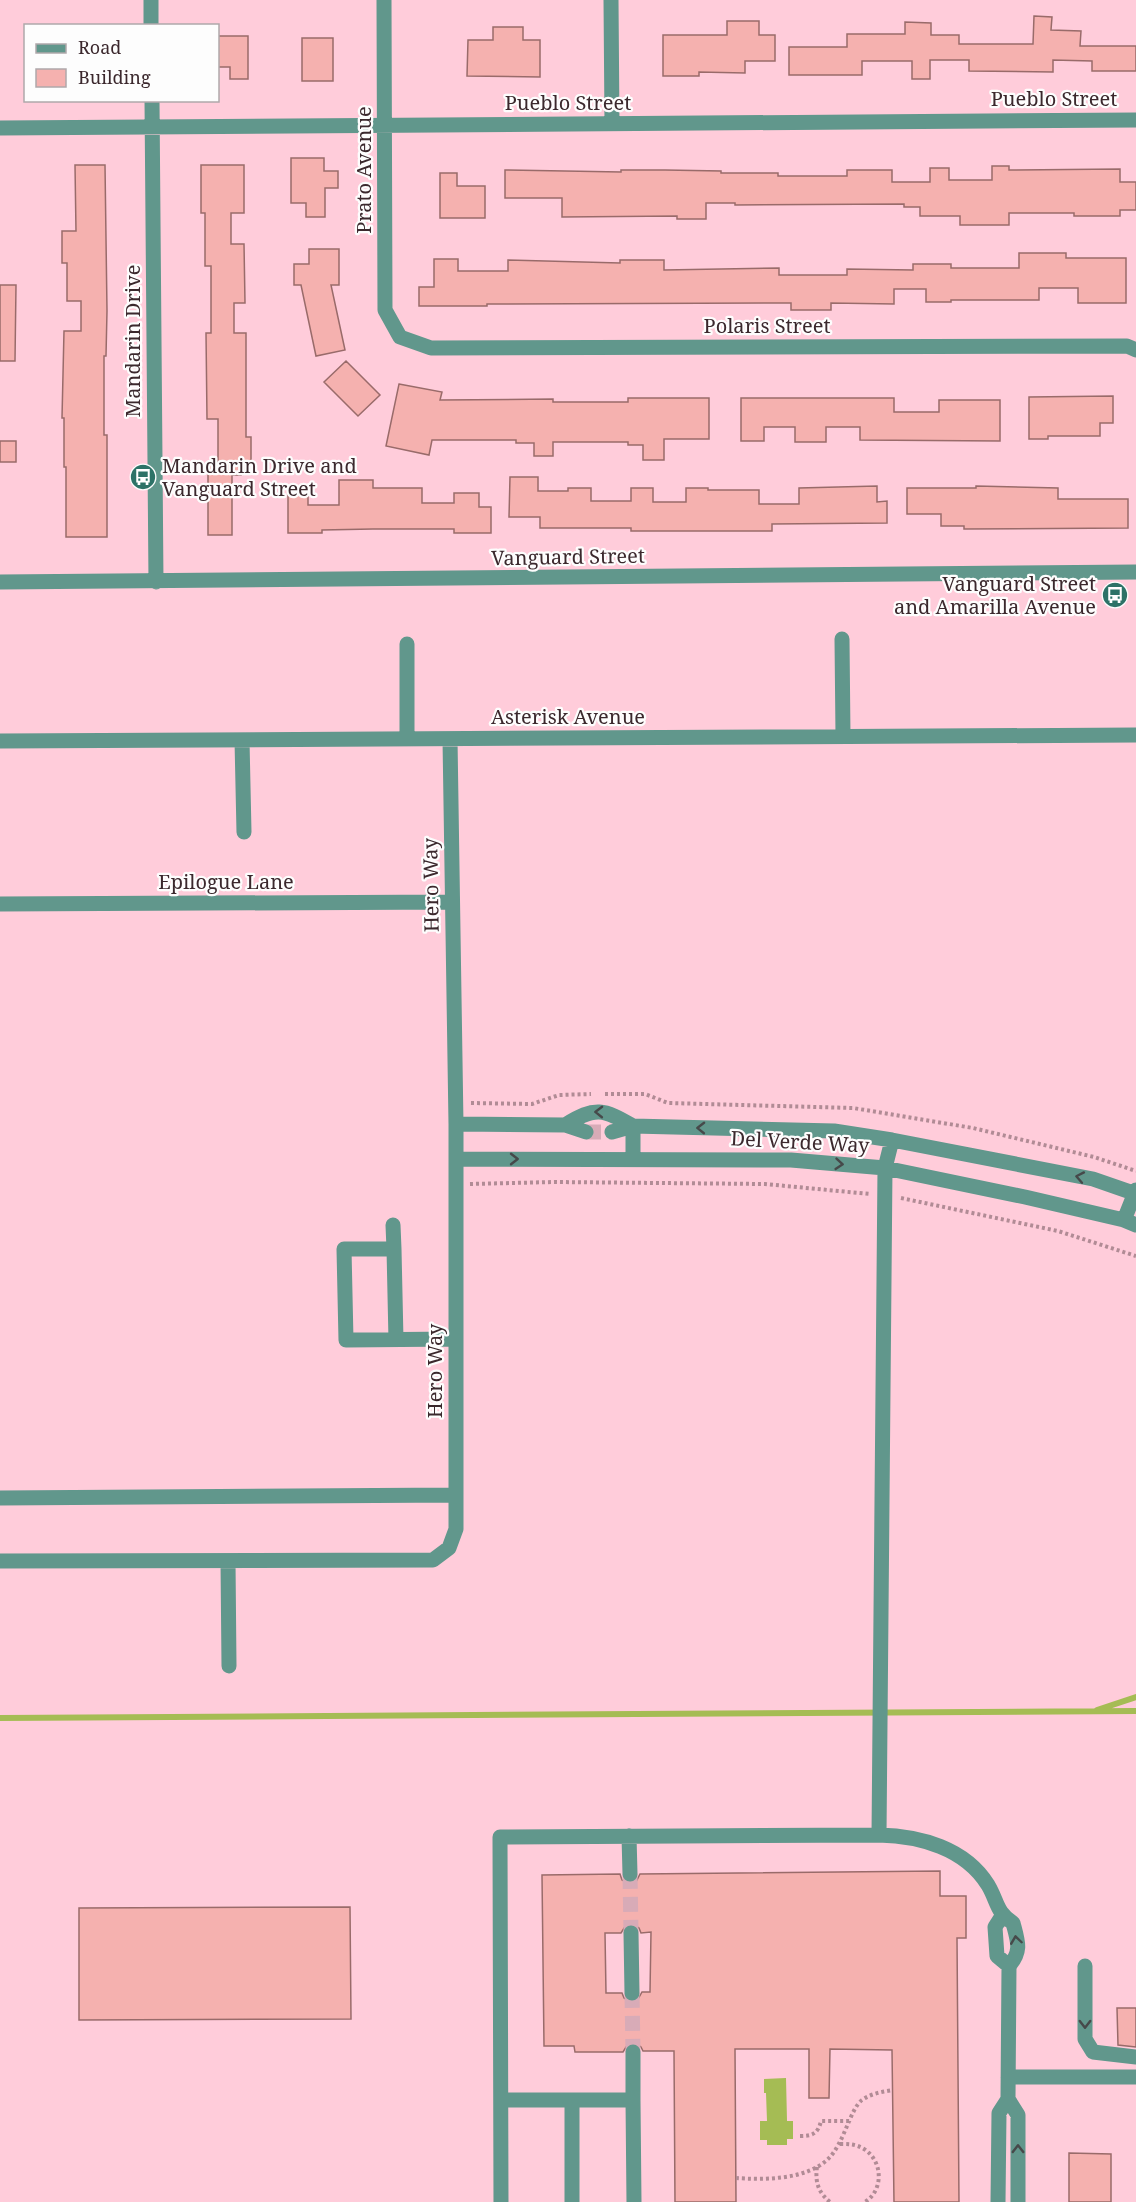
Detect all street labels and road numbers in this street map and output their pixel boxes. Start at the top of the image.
street label: Pueblo Street [991,85,1117,112]
street label: Pueblo Street [505,89,631,116]
street label: Prato Avenue [350,106,377,234]
street label: Mandarin Drive [119,264,146,418]
street label: Polaris Street [704,312,830,339]
street label: Vanguard Street [491,542,645,571]
street label: Asterisk Avenue [491,703,645,730]
street label: Hero Way [416,837,445,932]
street label: Epilogue Lane [158,868,294,895]
street label: Del Verde Way [730,1124,871,1159]
street label: Hero Way [421,1323,448,1418]

